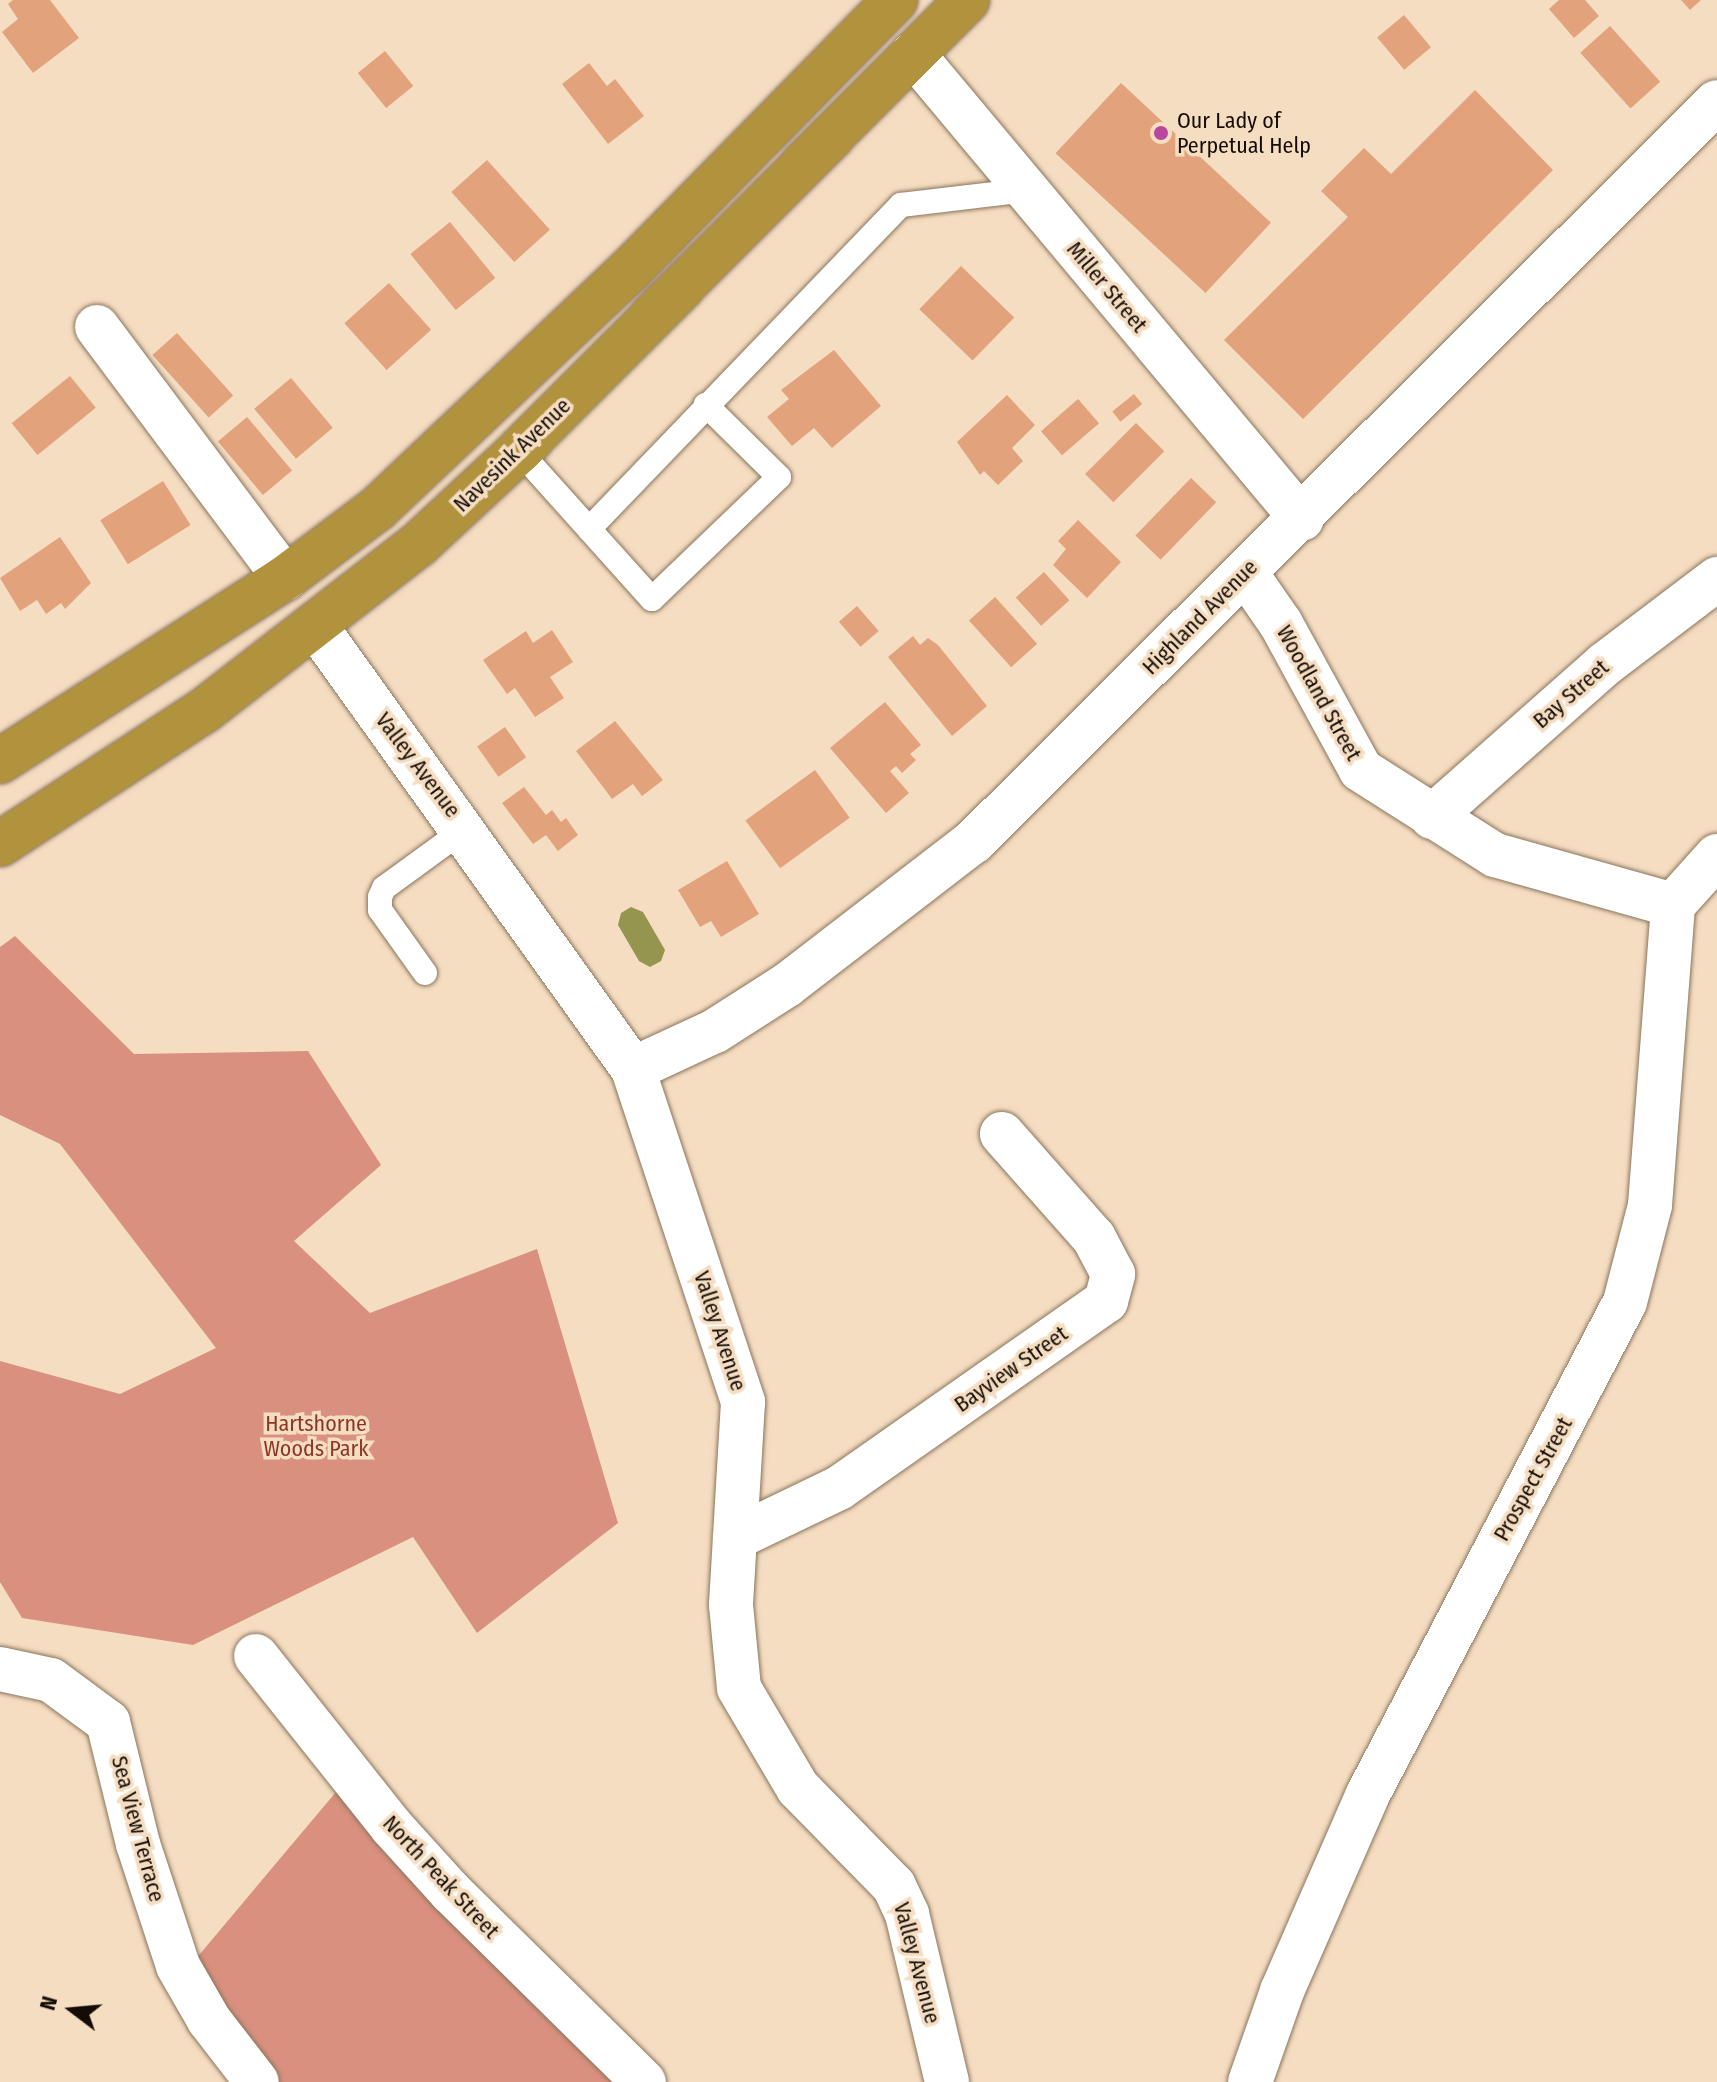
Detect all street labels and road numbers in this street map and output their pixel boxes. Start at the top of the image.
street label: Miller Street [1061,236,1153,338]
street label: Navesink Avenue [448,393,576,517]
street label: Highland Avenue [1137,554,1263,680]
street label: Woodland Street [1271,621,1367,765]
street label: Bay Street [1528,654,1614,734]
street label: Valley Avenue [370,707,466,823]
street label: Valley Avenue [688,1268,752,1394]
street label: Bayview Street [949,1320,1073,1418]
street label: Prospect Street [1488,1412,1578,1546]
street label: Sea View Terrace [106,1753,170,1905]
street label: North Peak Street [377,1810,505,1944]
street label: Valley Avenue [888,1900,946,2026]

